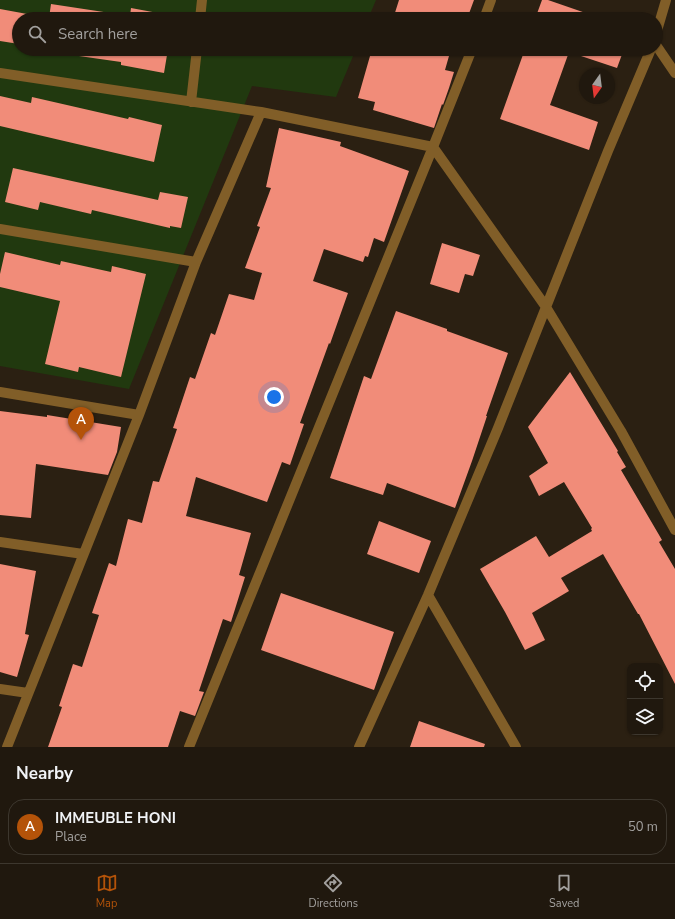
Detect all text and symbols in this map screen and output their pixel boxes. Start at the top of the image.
search box [12,12,663,56]
icon: search [26,23,48,45]
text: Search here [58,24,138,44]
north arrow [579,68,615,104]
your location [264,387,284,407]
pin: A [68,407,94,440]
map controls [627,663,663,735]
button: locate [627,663,663,699]
button: layers [627,699,663,735]
text: Nearby [16,762,73,785]
text: IMMEUBLE HONI [55,808,176,828]
text: A [25,818,35,836]
text: 50 m [628,818,658,836]
text: Place [55,828,87,846]
tab: Map [96,872,118,911]
tab: Directions [309,872,358,911]
tab: Saved [549,872,579,911]

